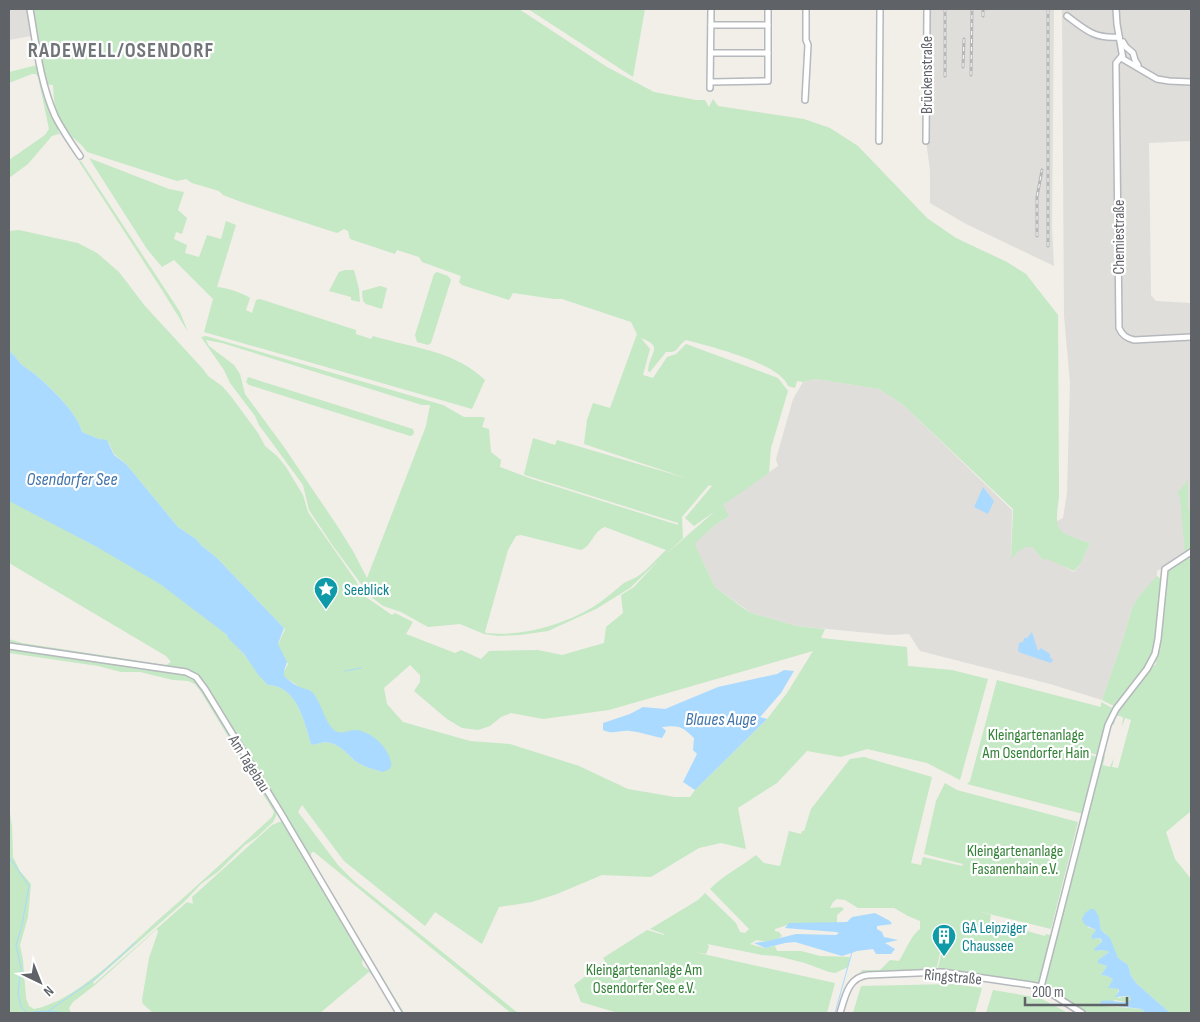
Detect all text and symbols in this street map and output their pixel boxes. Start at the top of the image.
street label: Brückenstraße [918,36,937,114]
district label: RADEWELL/OSENDORF [28,38,214,63]
street label: Chemiestraße [1110,200,1129,275]
water label: Osendorfer See [27,469,117,490]
place icon: Seeblick [313,576,339,610]
place label: Seeblick [344,581,389,600]
water label: Blaues Auge [685,709,757,730]
park label: Kleingartenanlage Am Osendorfer Hain [982,726,1089,763]
street label: Am Tagebau [223,731,274,796]
park label: Kleingartenanlage Fasanenhain e.V. [967,842,1063,879]
place label: GA Leipziger Chaussee [962,919,1028,956]
building icon: GA Leipziger Chaussee [931,923,957,957]
north arrow [15,957,65,1007]
park label: Kleingartenanlage Am Osendorfer See e.V. [586,961,702,998]
street label: Ringstraße [923,966,983,989]
scale bar [1025,974,1128,1006]
text: N [40,982,57,1000]
text: 200 m [1032,983,1064,1002]

